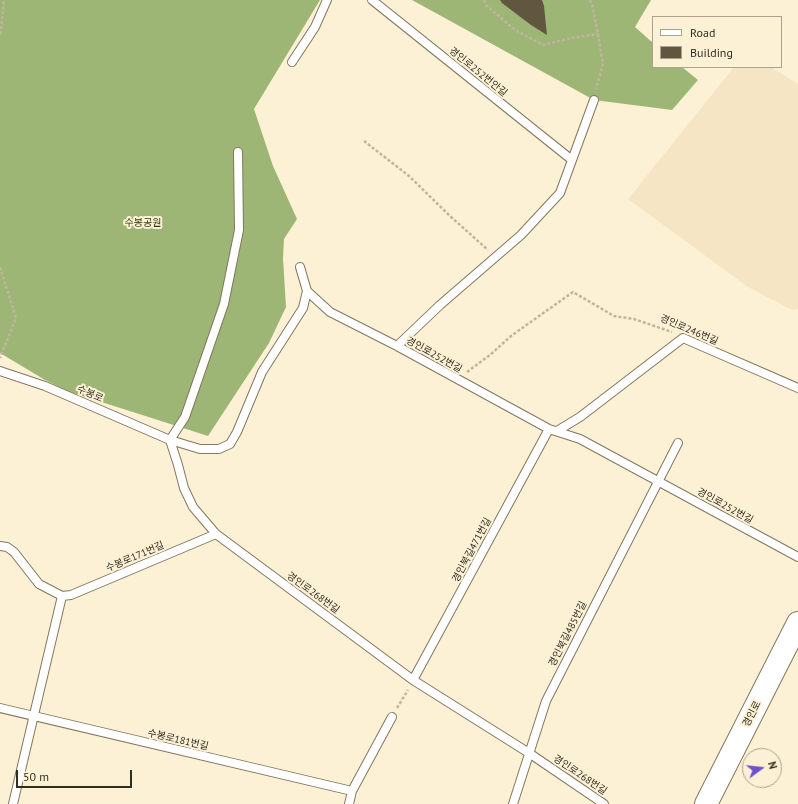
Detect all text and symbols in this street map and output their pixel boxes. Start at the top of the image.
legend [652,16,782,68]
text: Road [690,25,715,40]
street label: 경인로252번안길 [446,45,510,99]
text: Building [690,45,733,60]
park label: 수봉공원 [125,217,161,229]
street label: 경인로246번길 [658,312,720,348]
street label: 경인로252번길 [404,335,464,375]
street label: 수봉로 [75,383,105,405]
street label: 경인로252번길 [695,486,755,526]
street label: 경인북길471번길 [450,516,494,584]
street label: 수봉로171번길 [104,539,166,575]
street label: 경인로268번길 [284,570,342,616]
street label: 경인북길485번길 [546,599,590,669]
street label: 경인로 [740,699,764,729]
street label: 수봉로181번길 [146,727,210,753]
north arrow [742,748,782,788]
street label: 경인로268번길 [551,753,609,797]
text: N [765,760,780,770]
scale bar [18,762,134,788]
text: 50 m [23,769,49,784]

